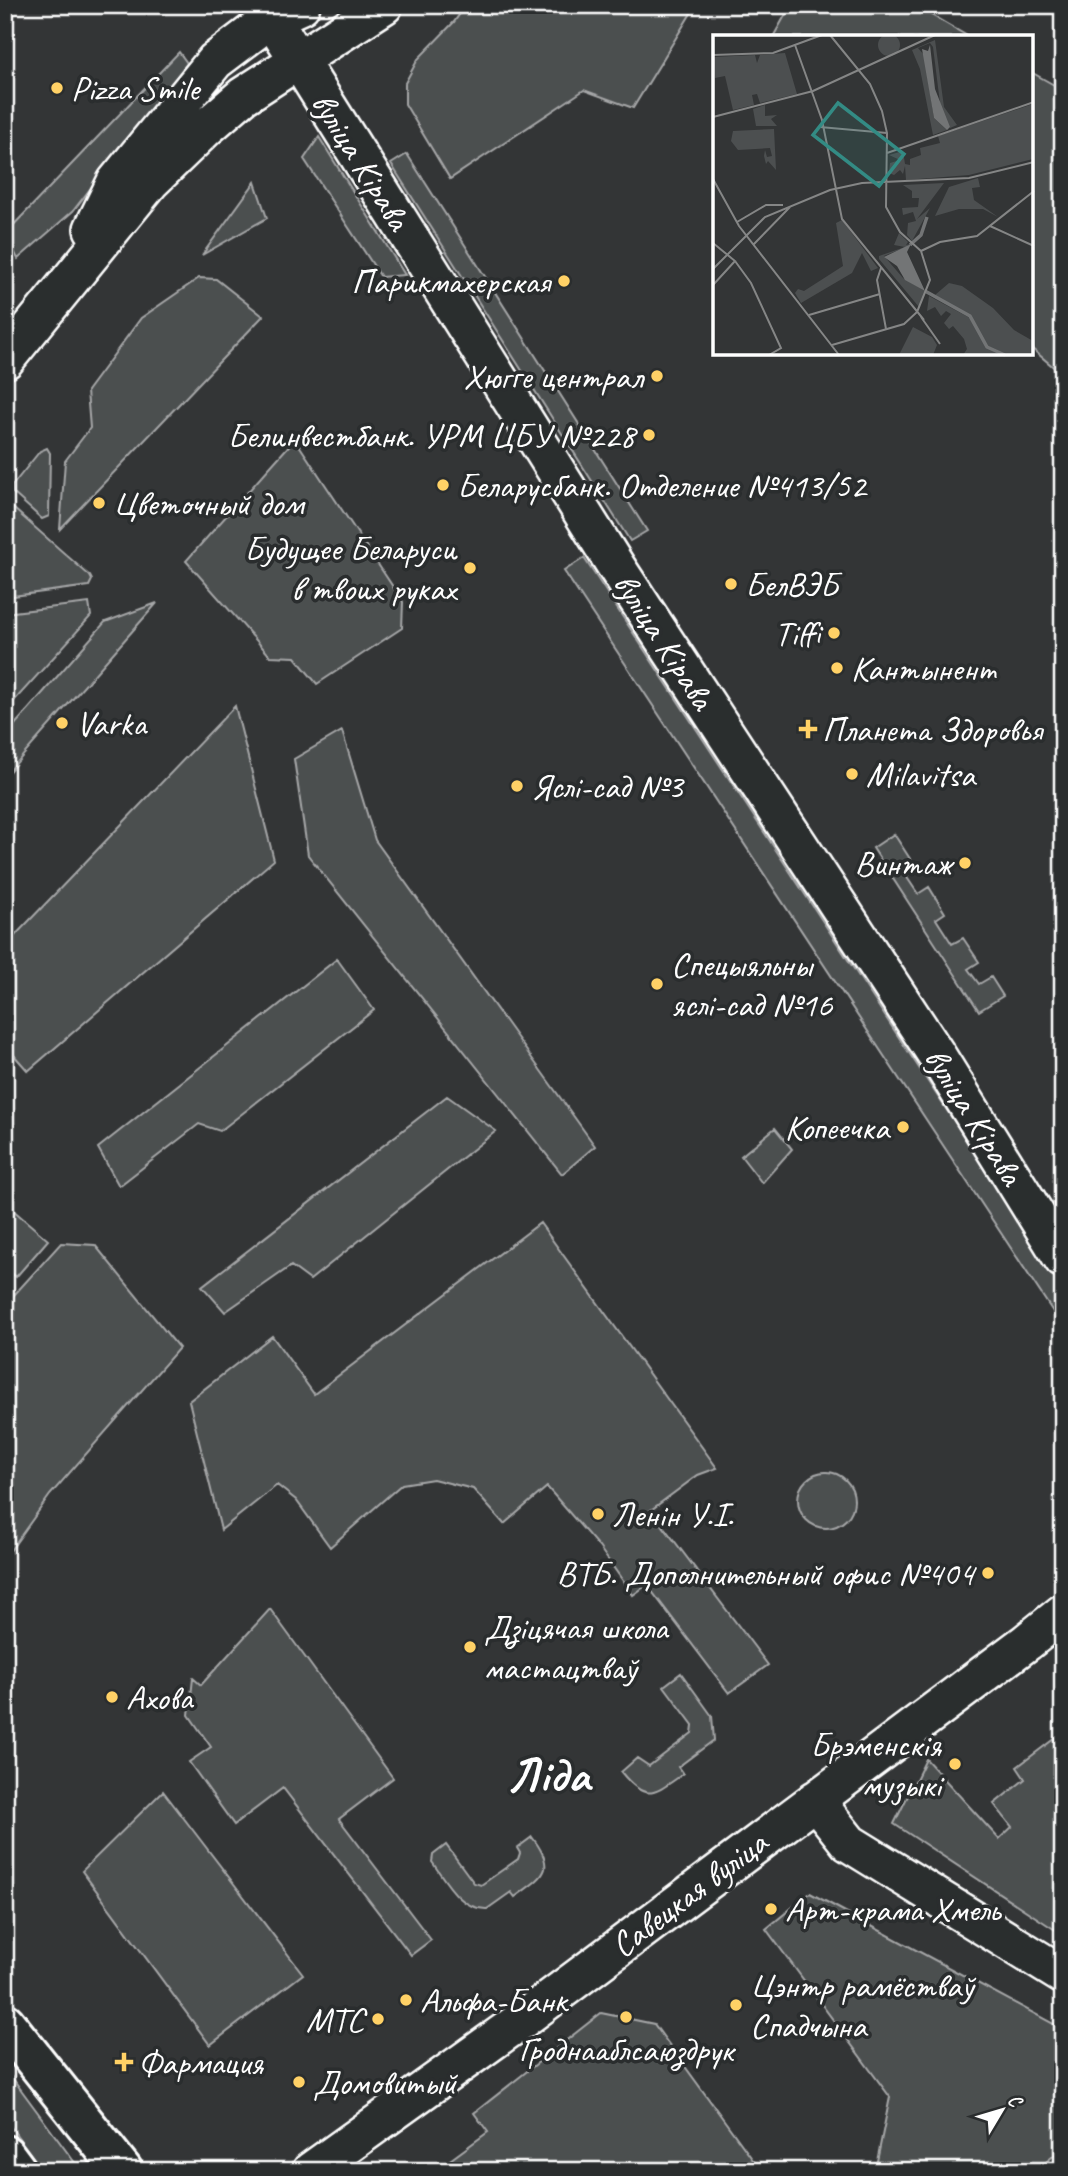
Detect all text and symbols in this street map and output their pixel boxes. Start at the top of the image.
inset map [713,35,1033,355]
place label: Pizza Smile [71,66,202,111]
marker: Pizza Smile [49,80,65,96]
street label: вуліца Кірава [301,84,422,240]
place label: Парикмахерская [351,259,553,304]
marker: Парикмахерская [556,273,572,289]
place label: Хюгге централ [464,354,646,399]
marker: Хюгге централ [649,368,665,384]
place label: Белинвестбанк. УРМ ЦБУ №228 [227,413,638,458]
marker: Белинвестбанк. УРМ ЦБУ №228 [641,427,657,443]
place label: Беларусбанк. Отделение №413/52 [457,463,869,508]
marker: Беларусбанк. Отделение №413/52 [435,477,451,493]
place label: Цветочный дом [113,481,306,526]
marker: Цветочный дом [91,495,107,511]
place label: Будущее Беларуси в твоих руках [244,526,459,611]
marker: Будущее Беларуси в твоих руках [462,560,478,576]
place label: БелВЭБ [745,562,843,607]
street label: вуліца Кірава [603,564,726,720]
marker: БелВЭБ [723,576,739,592]
place label: Tiffi [775,611,824,656]
marker: Tiffi [826,625,842,641]
place label: Кантынент [851,646,997,691]
marker: Кантынент [829,660,845,676]
place label: Varka [76,701,148,746]
place label: Планета Здоровья [822,707,1045,752]
marker: Varka [54,715,70,731]
marker: Планета Здоровья [800,721,816,737]
place label: Milavitsa [866,752,978,797]
place label: Яслі-сад №3 [531,764,685,809]
marker: Milavitsa [844,766,860,782]
marker: Яслі-сад №3 [509,778,525,794]
place label: Винтаж [854,841,955,886]
marker: Винтаж [957,855,973,871]
place label: Спецыяльны яслі-сад №16 [671,942,833,1027]
marker: Спецыяльны яслі-сад №16 [649,976,665,992]
street label: вуліца Кірава [914,1039,1035,1195]
place label: Копеечка [785,1105,892,1150]
marker: Копеечка [895,1119,911,1135]
place label: Ленін У.І. [612,1492,735,1537]
marker: Ленін У.І. [590,1506,606,1522]
place label: ВТБ. Дополнительный офис №404 [557,1551,977,1596]
marker: ВТБ. Дополнительный офис №404 [980,1565,996,1581]
place label: Дзіцячая школа мастацтваў [484,1605,670,1690]
marker: Дзіцячая школа мастацтваў [462,1639,478,1655]
place label: Ахова [126,1675,194,1720]
marker: Ахова [104,1689,120,1705]
place label: Брэменскія музыкі [810,1722,945,1807]
district label: Ліда [507,1744,593,1806]
marker: Брэменскія музыкі [947,1756,963,1772]
street label: Савецкая вуліца [602,1819,779,1968]
place label: Арт-крама Хмель [785,1887,1002,1932]
marker: Арт-крама Хмель [763,1901,779,1917]
place label: Цэнтр рамёстваў Спадчына [750,1963,976,2048]
place label: Альфа-Банк [420,1978,570,2023]
marker: Альфа-Банк [398,1992,414,2008]
place label: МТС [306,1997,368,2042]
marker: Цэнтр рамёстваў Спадчына [728,1997,744,2013]
marker: Гроднааблсаюздрук [618,2009,634,2025]
marker: МТС [370,2011,386,2027]
place label: Гроднааблсаюздрук [519,2027,736,2072]
place label: Фармация [138,2040,264,2085]
marker: Фармация [116,2054,132,2070]
place label: Домовитый [313,2060,459,2105]
marker: Домовитый [291,2074,307,2090]
north arrow [967,2074,1036,2144]
text: С [1002,2089,1029,2113]

